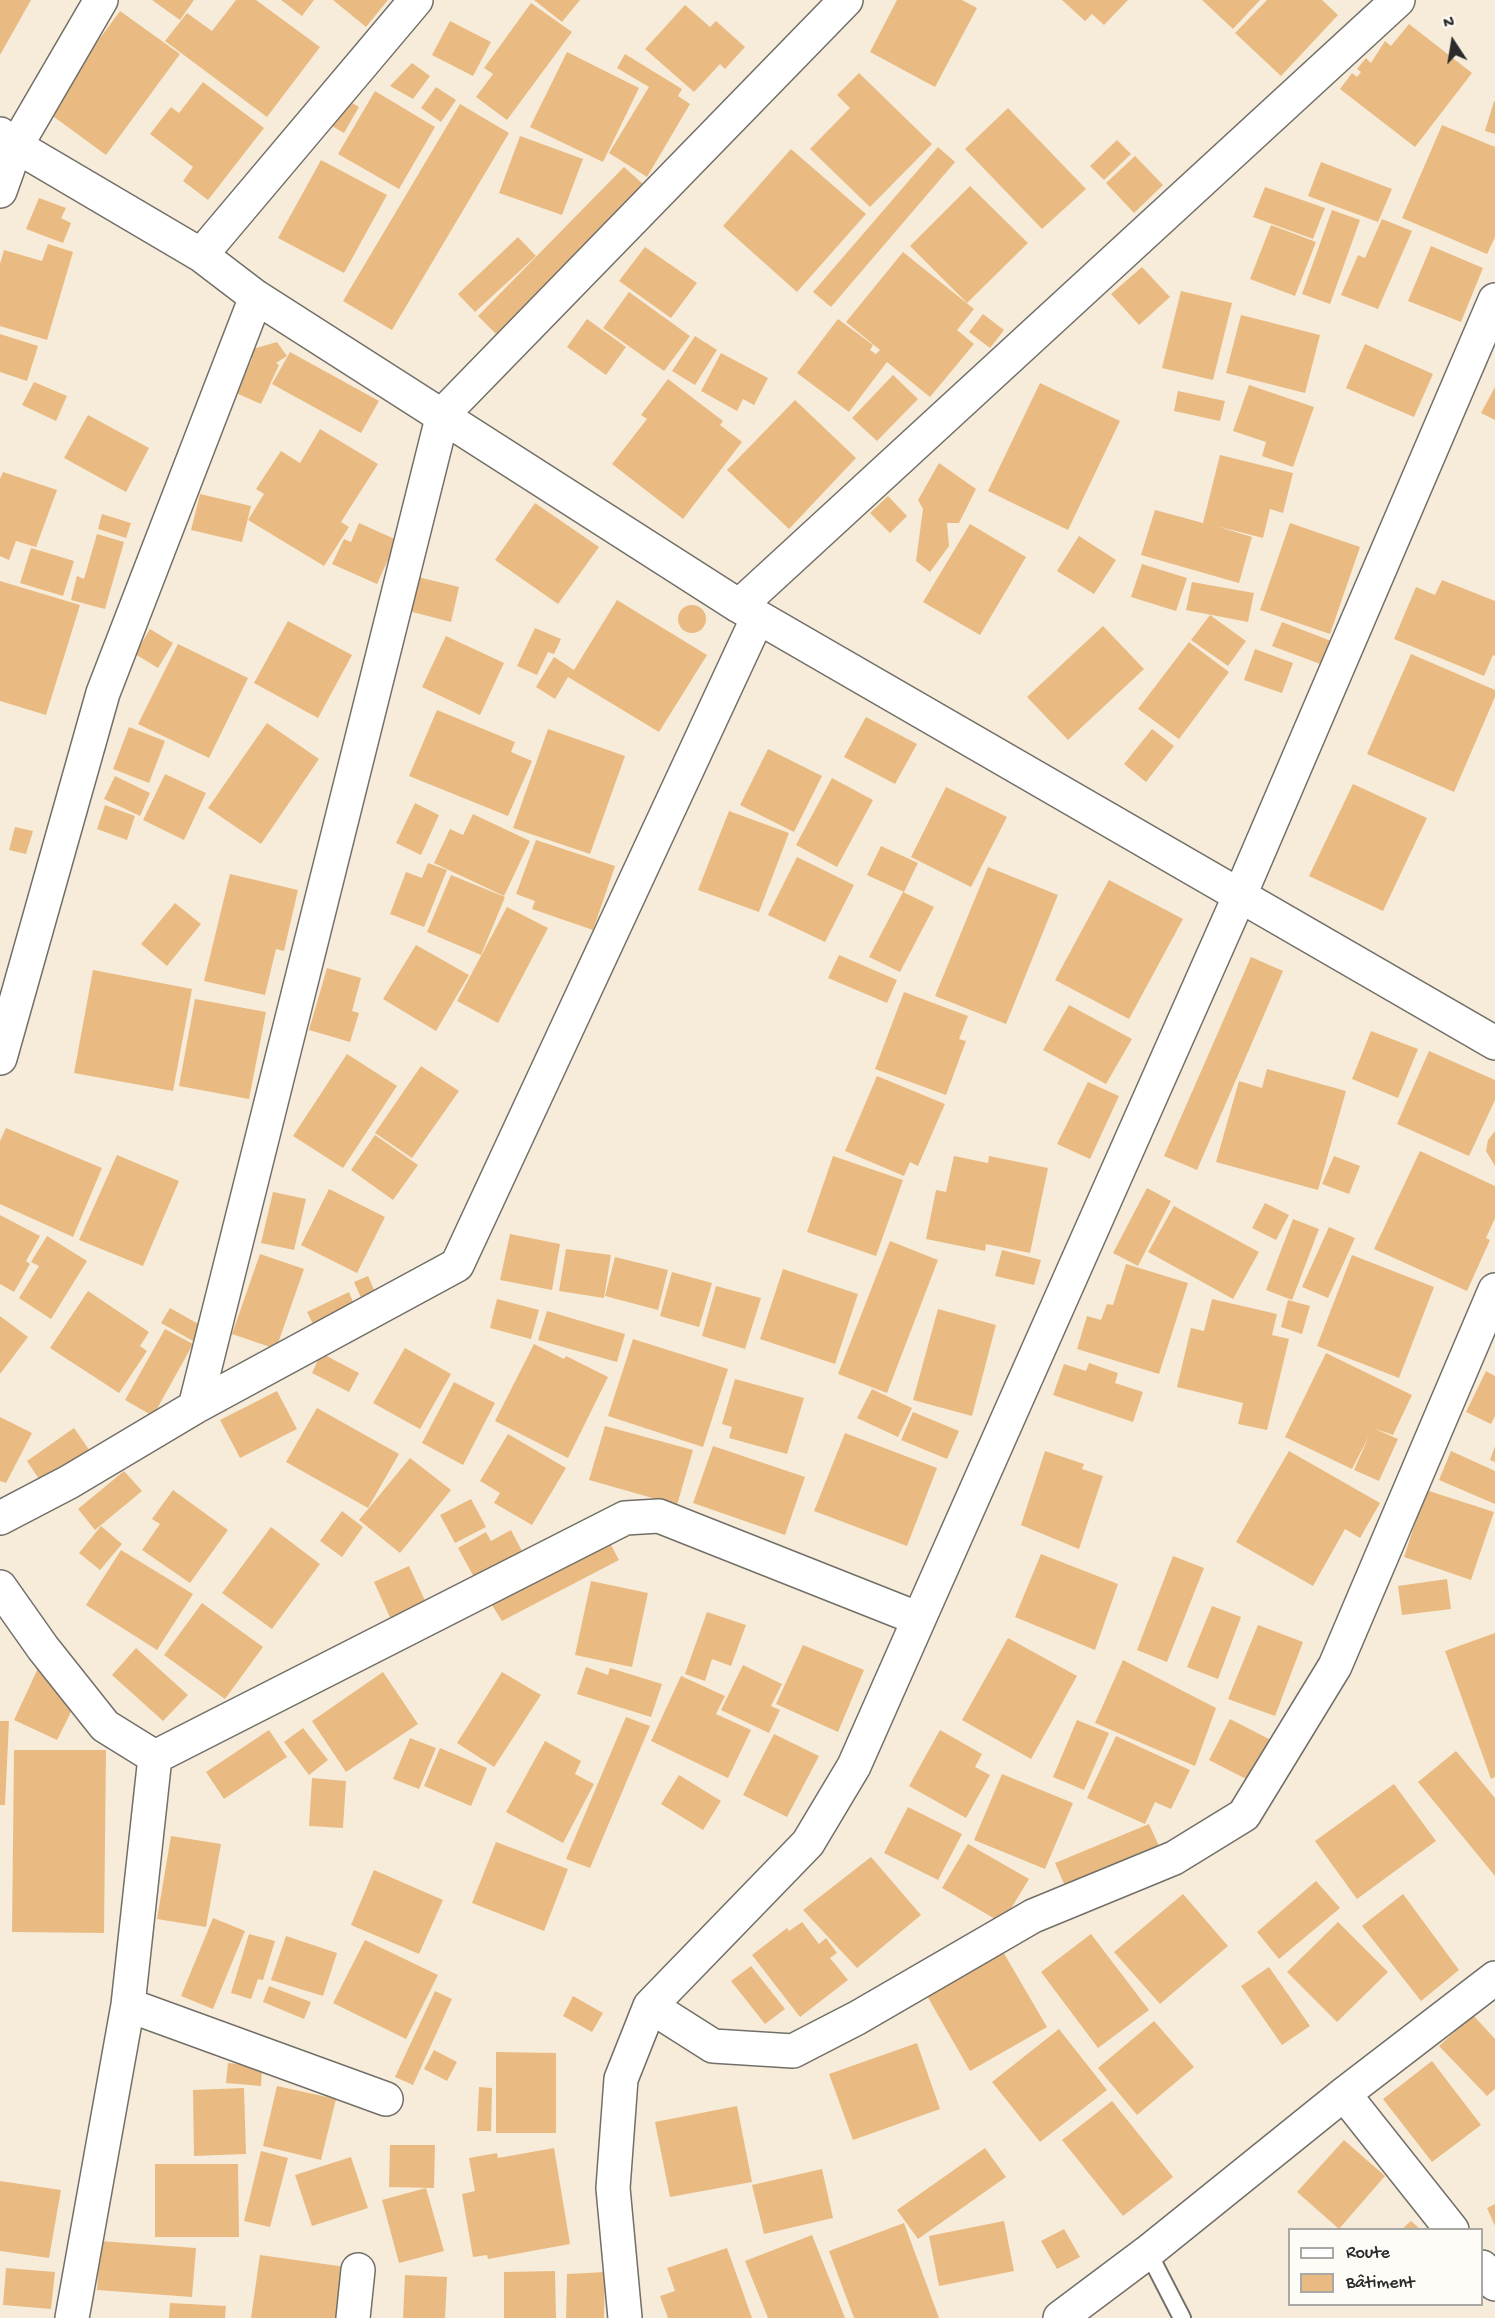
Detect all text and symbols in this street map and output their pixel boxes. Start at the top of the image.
north arrow [1423,12,1483,72]
text: N [1442,14,1456,34]
legend [1288,2228,1483,2306]
text: Route [1346,2243,1390,2264]
text: Bâtiment [1346,2273,1414,2294]

